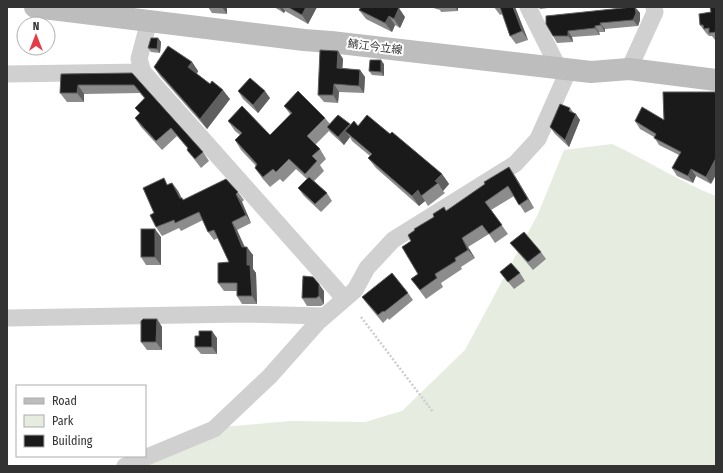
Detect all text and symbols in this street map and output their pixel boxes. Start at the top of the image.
north arrow [16,16,56,56]
text: N [33,20,39,33]
street label: 鯖江今立線 [347,37,403,57]
legend [16,385,146,457]
text: Road [52,394,77,408]
text: Park [52,414,74,428]
text: Building [52,434,93,448]

